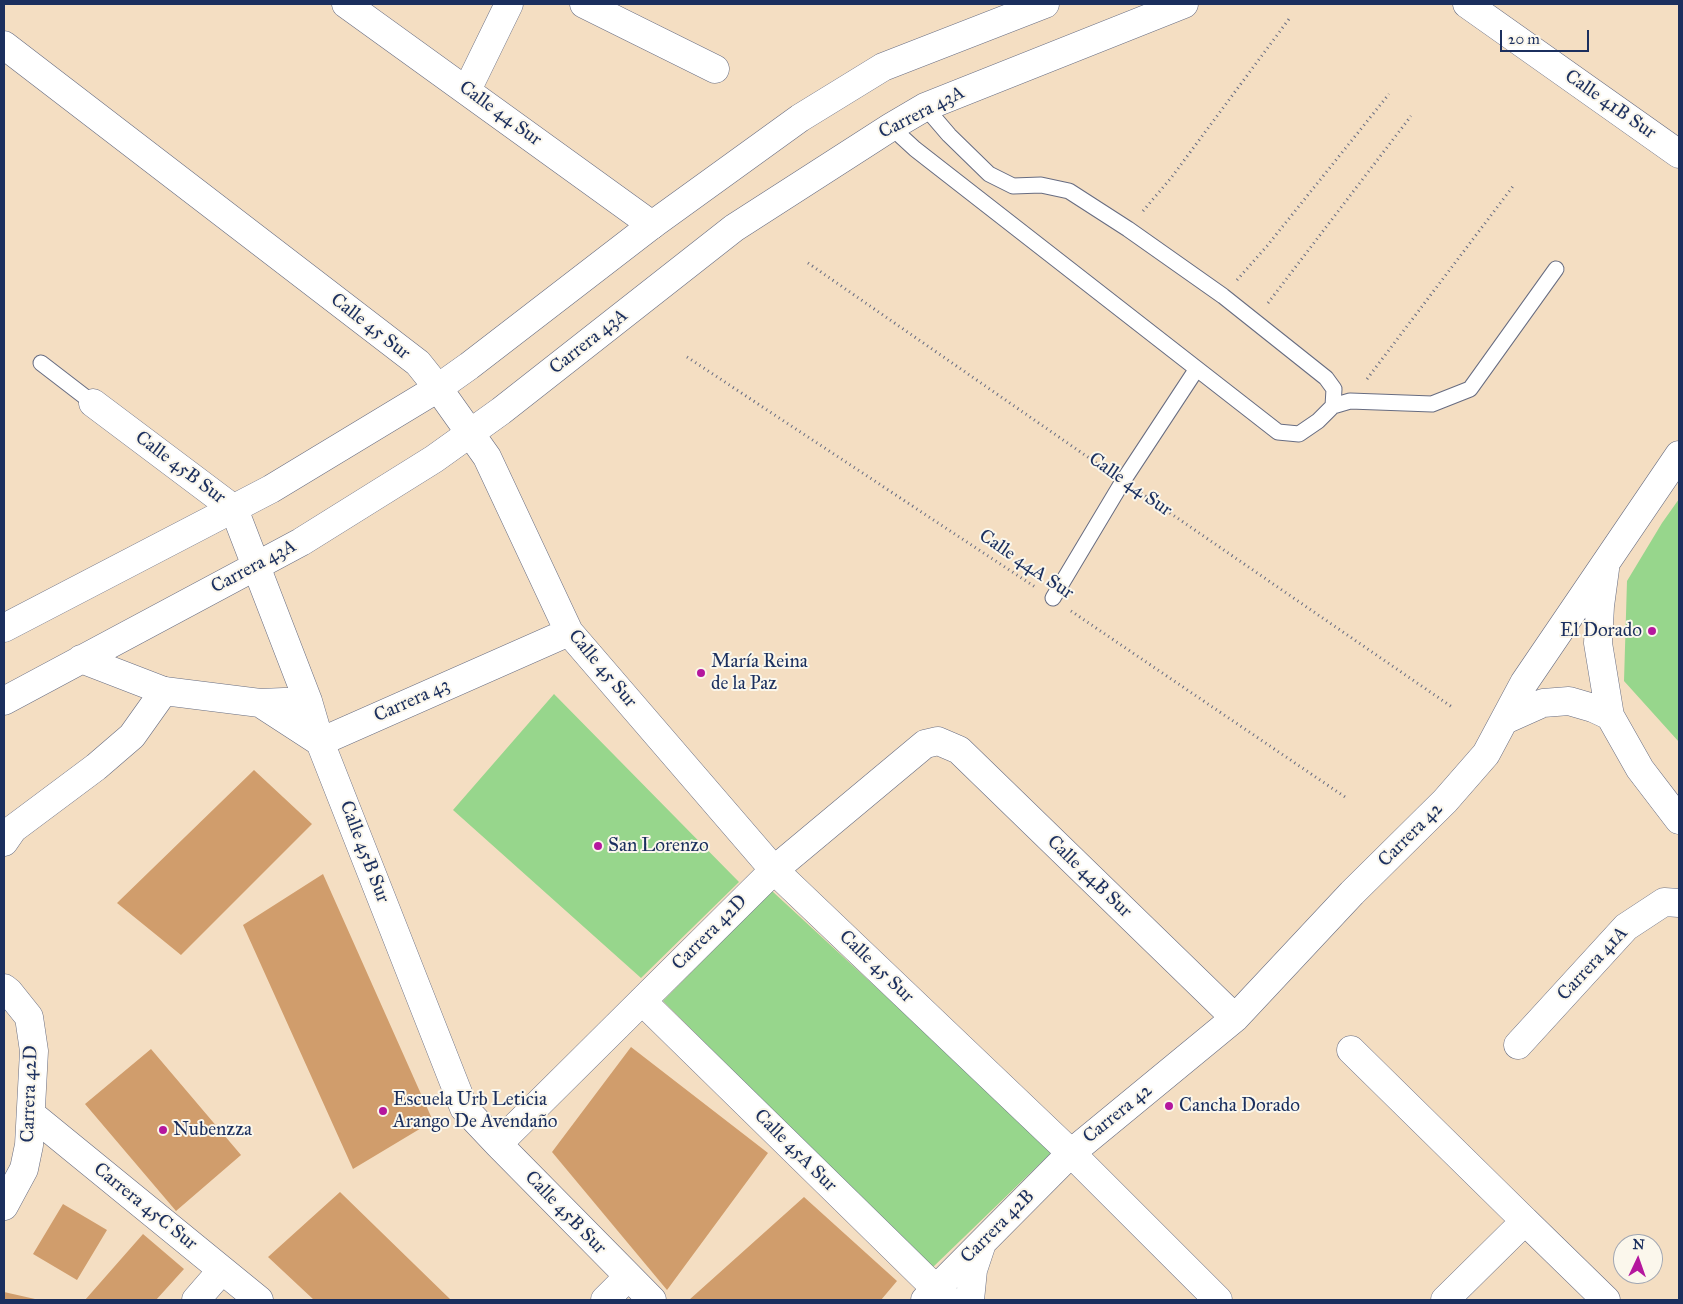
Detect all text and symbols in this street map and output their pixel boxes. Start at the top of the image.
scale bar [1503,20,1592,52]
text: 20 m [1508,30,1540,48]
street label: Calle 41B Sur [1560,65,1660,145]
street label: Calle 44 Sur [454,76,546,152]
street label: Carrera 43A [875,82,969,144]
street label: Calle 45 Sur [326,289,414,365]
street label: Carrera 43A [545,304,633,380]
street label: Calle 45B Sur [130,427,230,509]
street label: Calle 44 Sur [1084,448,1176,522]
street label: Calle 44A Sur [974,525,1078,605]
street label: Carrera 43A [207,535,301,599]
place label: El Dorado [1560,620,1642,642]
street label: Calle 45 Sur [563,625,641,713]
marker: El Dorado [1646,625,1658,637]
place label: María Reina de la Paz [711,651,808,695]
marker: María Reina de la Paz [695,667,707,679]
street label: Carrera 43 [371,674,453,728]
street label: Calle 45B Sur [334,798,394,906]
street label: Carrera 42 [1374,798,1448,872]
street label: Calle 44B Sur [1042,831,1136,923]
place label: San Lorenzo [608,835,709,857]
marker: San Lorenzo [592,840,604,852]
street label: Carrera 42D [668,891,752,975]
street label: Carrera 41A [1553,922,1633,1006]
street label: Calle 45 Sur [834,926,918,1008]
street label: Carrera 42D [17,1045,43,1143]
street label: Carrera 42 [1079,1079,1157,1149]
place label: Escuela Urb Leticia Arango De Avendaño [393,1089,558,1133]
place label: Cancha Dorado [1179,1095,1300,1117]
marker: Cancha Dorado [1163,1100,1175,1112]
marker: Escuela Urb Leticia Arango De Avendaño [377,1105,389,1117]
street label: Calle 45A Sur [749,1105,841,1197]
place label: Nubenzza [173,1119,252,1141]
marker: Nubenzza [157,1124,169,1136]
street label: Carrera 45C Sur [89,1158,201,1256]
street label: Calle 45B Sur [519,1166,611,1260]
street label: Carrera 42B [956,1185,1040,1269]
north arrow [1613,1234,1663,1284]
text: N [1632,1236,1645,1253]

